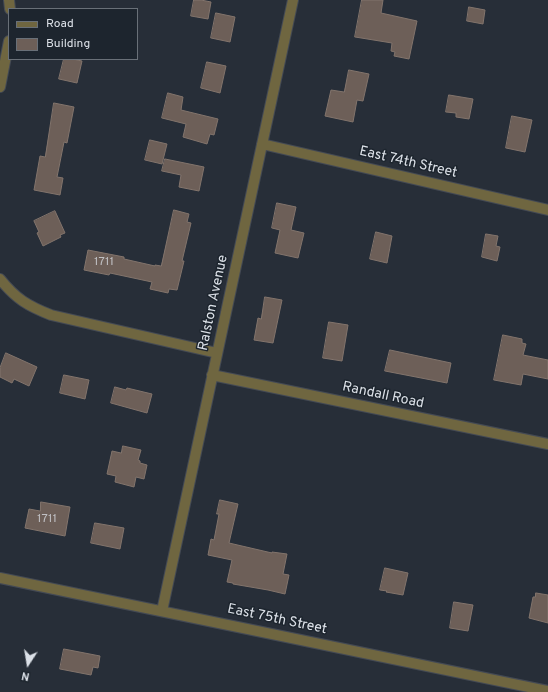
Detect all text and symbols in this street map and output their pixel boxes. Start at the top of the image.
legend [8,8,138,60]
text: Road [46,16,74,32]
text: Building [46,36,90,52]
street label: East 74th Street [357,144,459,182]
street label: Ralston Avenue [196,254,232,352]
house number: 1711 [94,256,114,270]
street label: Randall Road [341,379,425,413]
house number: 1711 [37,513,57,527]
street label: East 75th Street [226,601,328,639]
north arrow [8,644,48,684]
text: N [20,668,31,683]

